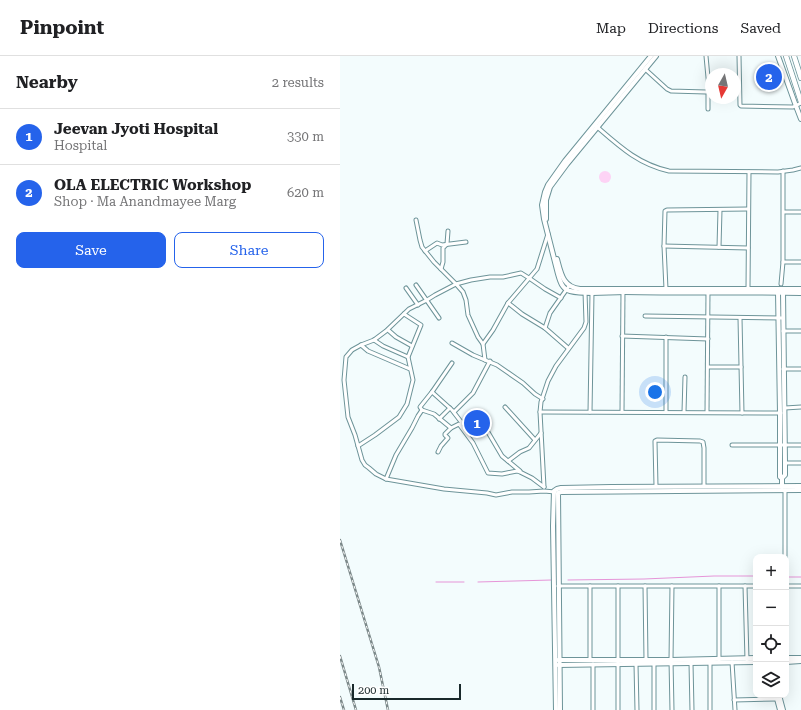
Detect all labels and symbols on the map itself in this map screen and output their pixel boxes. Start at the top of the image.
pin: 2 [756,62,782,92]
north arrow [705,68,741,104]
your location [645,382,665,402]
pin: 1 [464,408,490,438]
scale bar [352,682,461,701]

